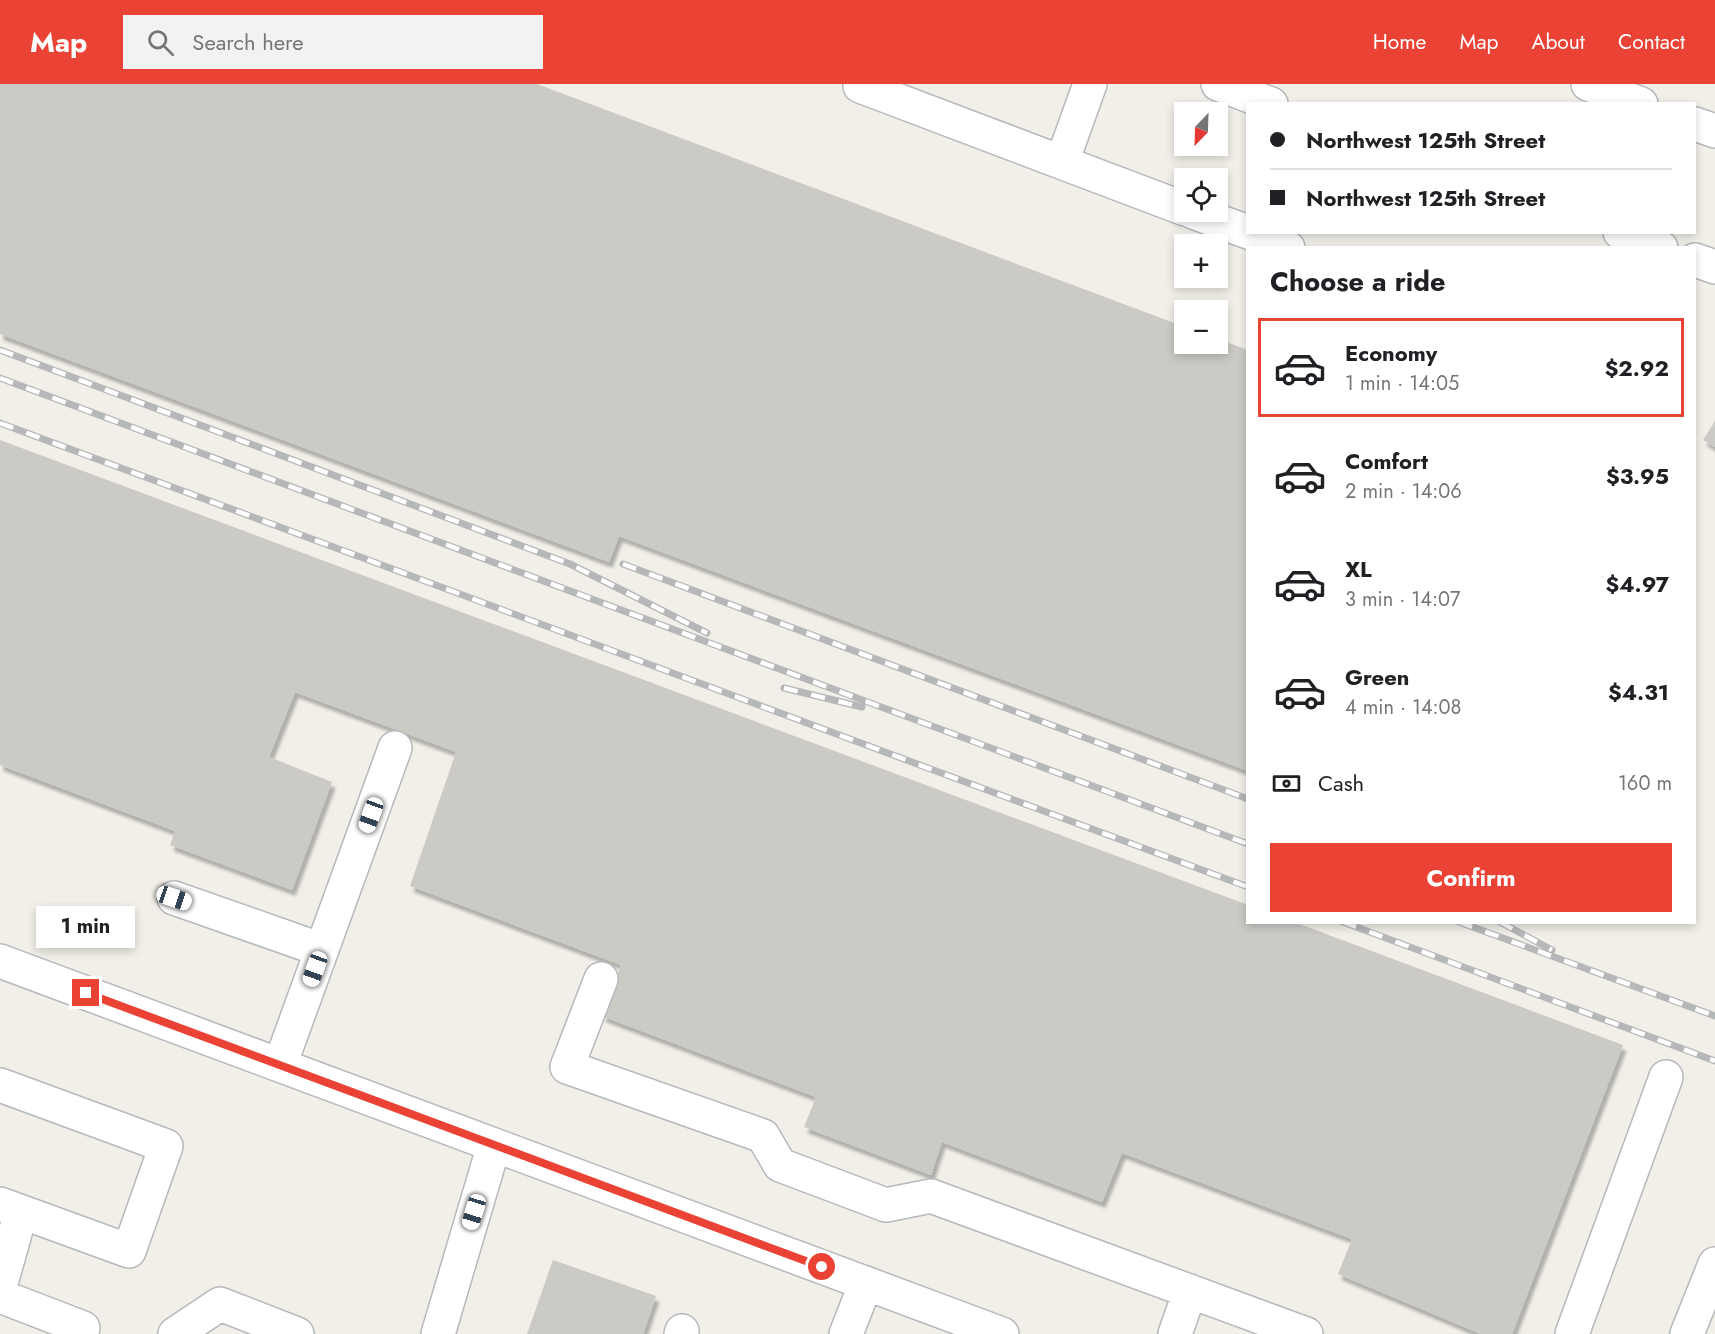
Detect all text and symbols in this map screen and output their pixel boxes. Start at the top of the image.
search box [123,15,543,69]
text: Map [30,22,87,63]
icon: search [144,26,177,59]
text: Search here [192,26,304,58]
text: Home [1373,27,1426,57]
text: Map [1459,27,1499,57]
text: About [1532,27,1585,57]
text: Contact [1618,27,1685,57]
north arrow [1174,102,1228,156]
map controls [1174,102,1228,354]
text: Northwest 125th Street [1306,124,1545,156]
button: locate [1174,168,1228,222]
text: Northwest 125th Street [1306,182,1545,214]
button: + [1174,234,1228,288]
text: Choose a ride [1270,262,1445,301]
button: − [1174,300,1228,354]
text: Economy [1345,337,1437,369]
icon: car [1273,341,1327,395]
text: $2.92 [1605,352,1669,384]
text: 1 min · 14:05 [1345,369,1459,398]
text: Comfort [1345,445,1428,477]
icon: car [1273,449,1327,503]
text: $3.95 [1606,460,1669,492]
text: 2 min · 14:06 [1345,477,1462,506]
text: XL [1345,553,1372,585]
icon: car [1273,557,1327,611]
text: $4.97 [1606,568,1669,600]
text: 3 min · 14:07 [1345,585,1460,614]
text: Green [1345,661,1409,693]
icon: car [1273,665,1327,719]
text: $4.31 [1608,676,1669,708]
text: 4 min · 14:08 [1345,693,1462,722]
icon: cash [1270,767,1303,800]
text: Cash [1318,767,1364,799]
text: 160 m [1618,769,1672,798]
car [356,795,386,835]
button: Confirm [1270,843,1672,912]
car [154,884,194,912]
callout: 1 min [36,906,136,948]
text: 1 min [61,912,110,941]
car [300,949,330,989]
route end [72,979,99,1006]
car [460,1192,488,1232]
route start [808,1253,835,1280]

